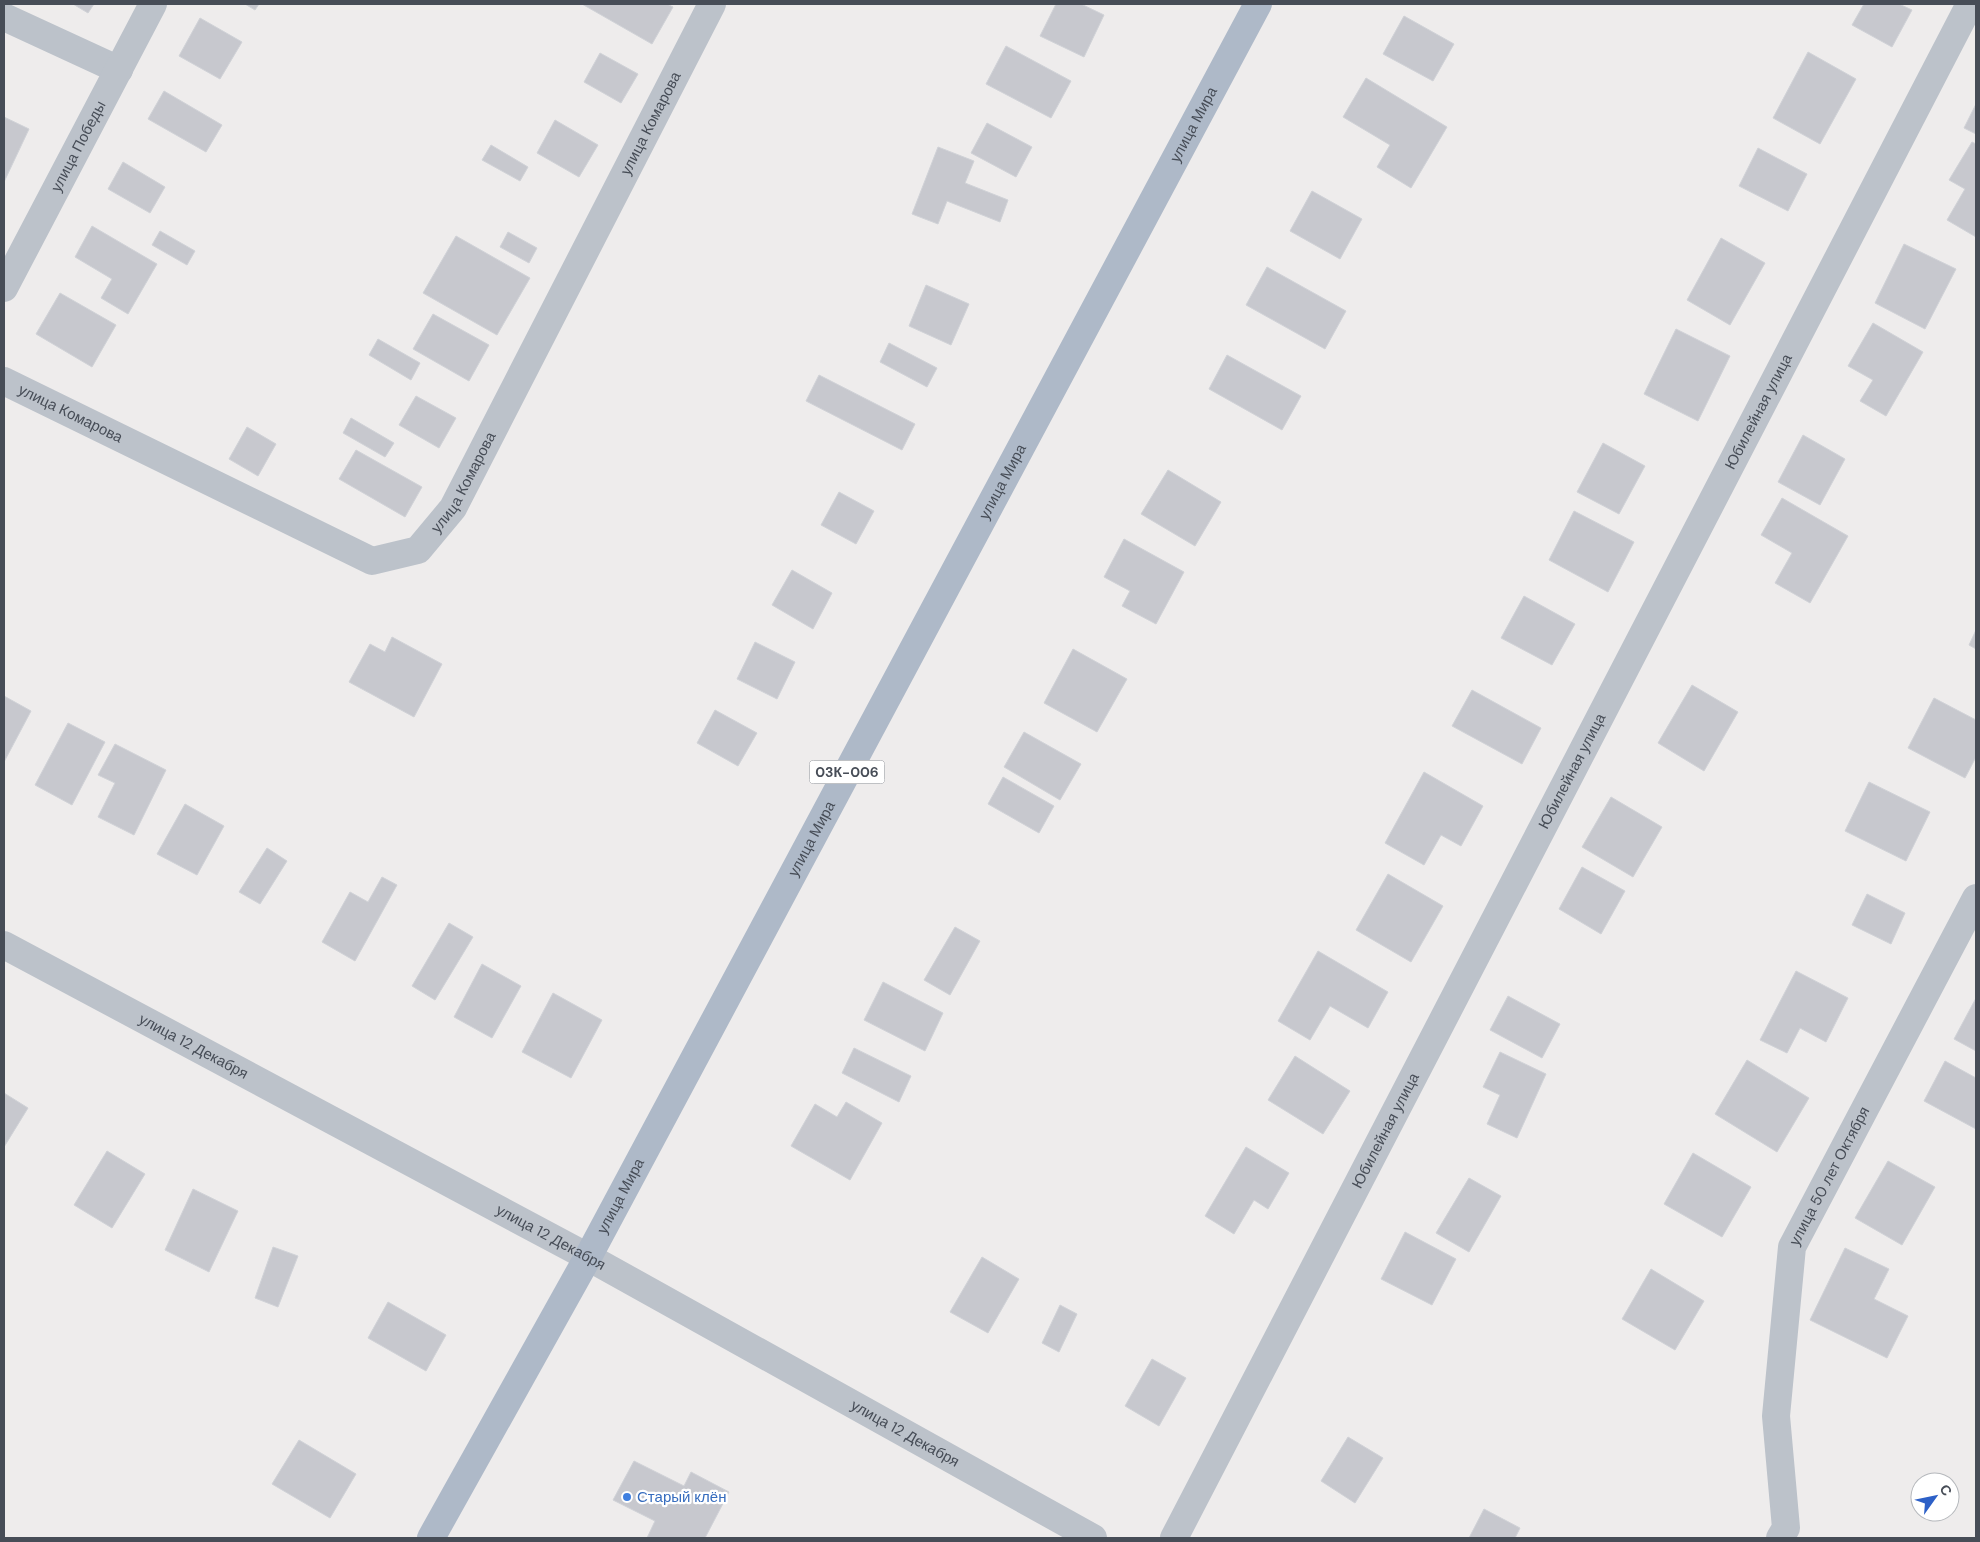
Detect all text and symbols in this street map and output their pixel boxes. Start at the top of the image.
street label: улица Комарова [616,68,686,179]
street label: улица Мира [1165,83,1222,166]
street label: улица Победы [46,97,111,195]
street label: Юбилейная улица [1720,350,1797,473]
street label: улица Комарова [15,380,127,448]
street label: улица Комарова [426,428,501,537]
street label: улица Мира [974,440,1031,523]
street label: Юбилейная улица [1534,709,1611,832]
road number: 03К-006 [810,760,884,784]
street label: улица Мира [783,797,840,880]
street label: улица 12 Декабря [135,1009,252,1084]
street label: Юбилейная улица [1347,1069,1424,1192]
street label: улица 50 лет Октября [1785,1103,1874,1249]
street label: улица Мира [592,1154,649,1237]
street label: улица 12 Декабря [493,1200,609,1275]
street label: улица 12 Декабря [847,1395,963,1472]
north arrow [1910,1472,1960,1522]
text: С [1936,1481,1956,1499]
place label: Старый клён [637,1487,726,1507]
marker: Старый клён [621,1491,633,1503]

